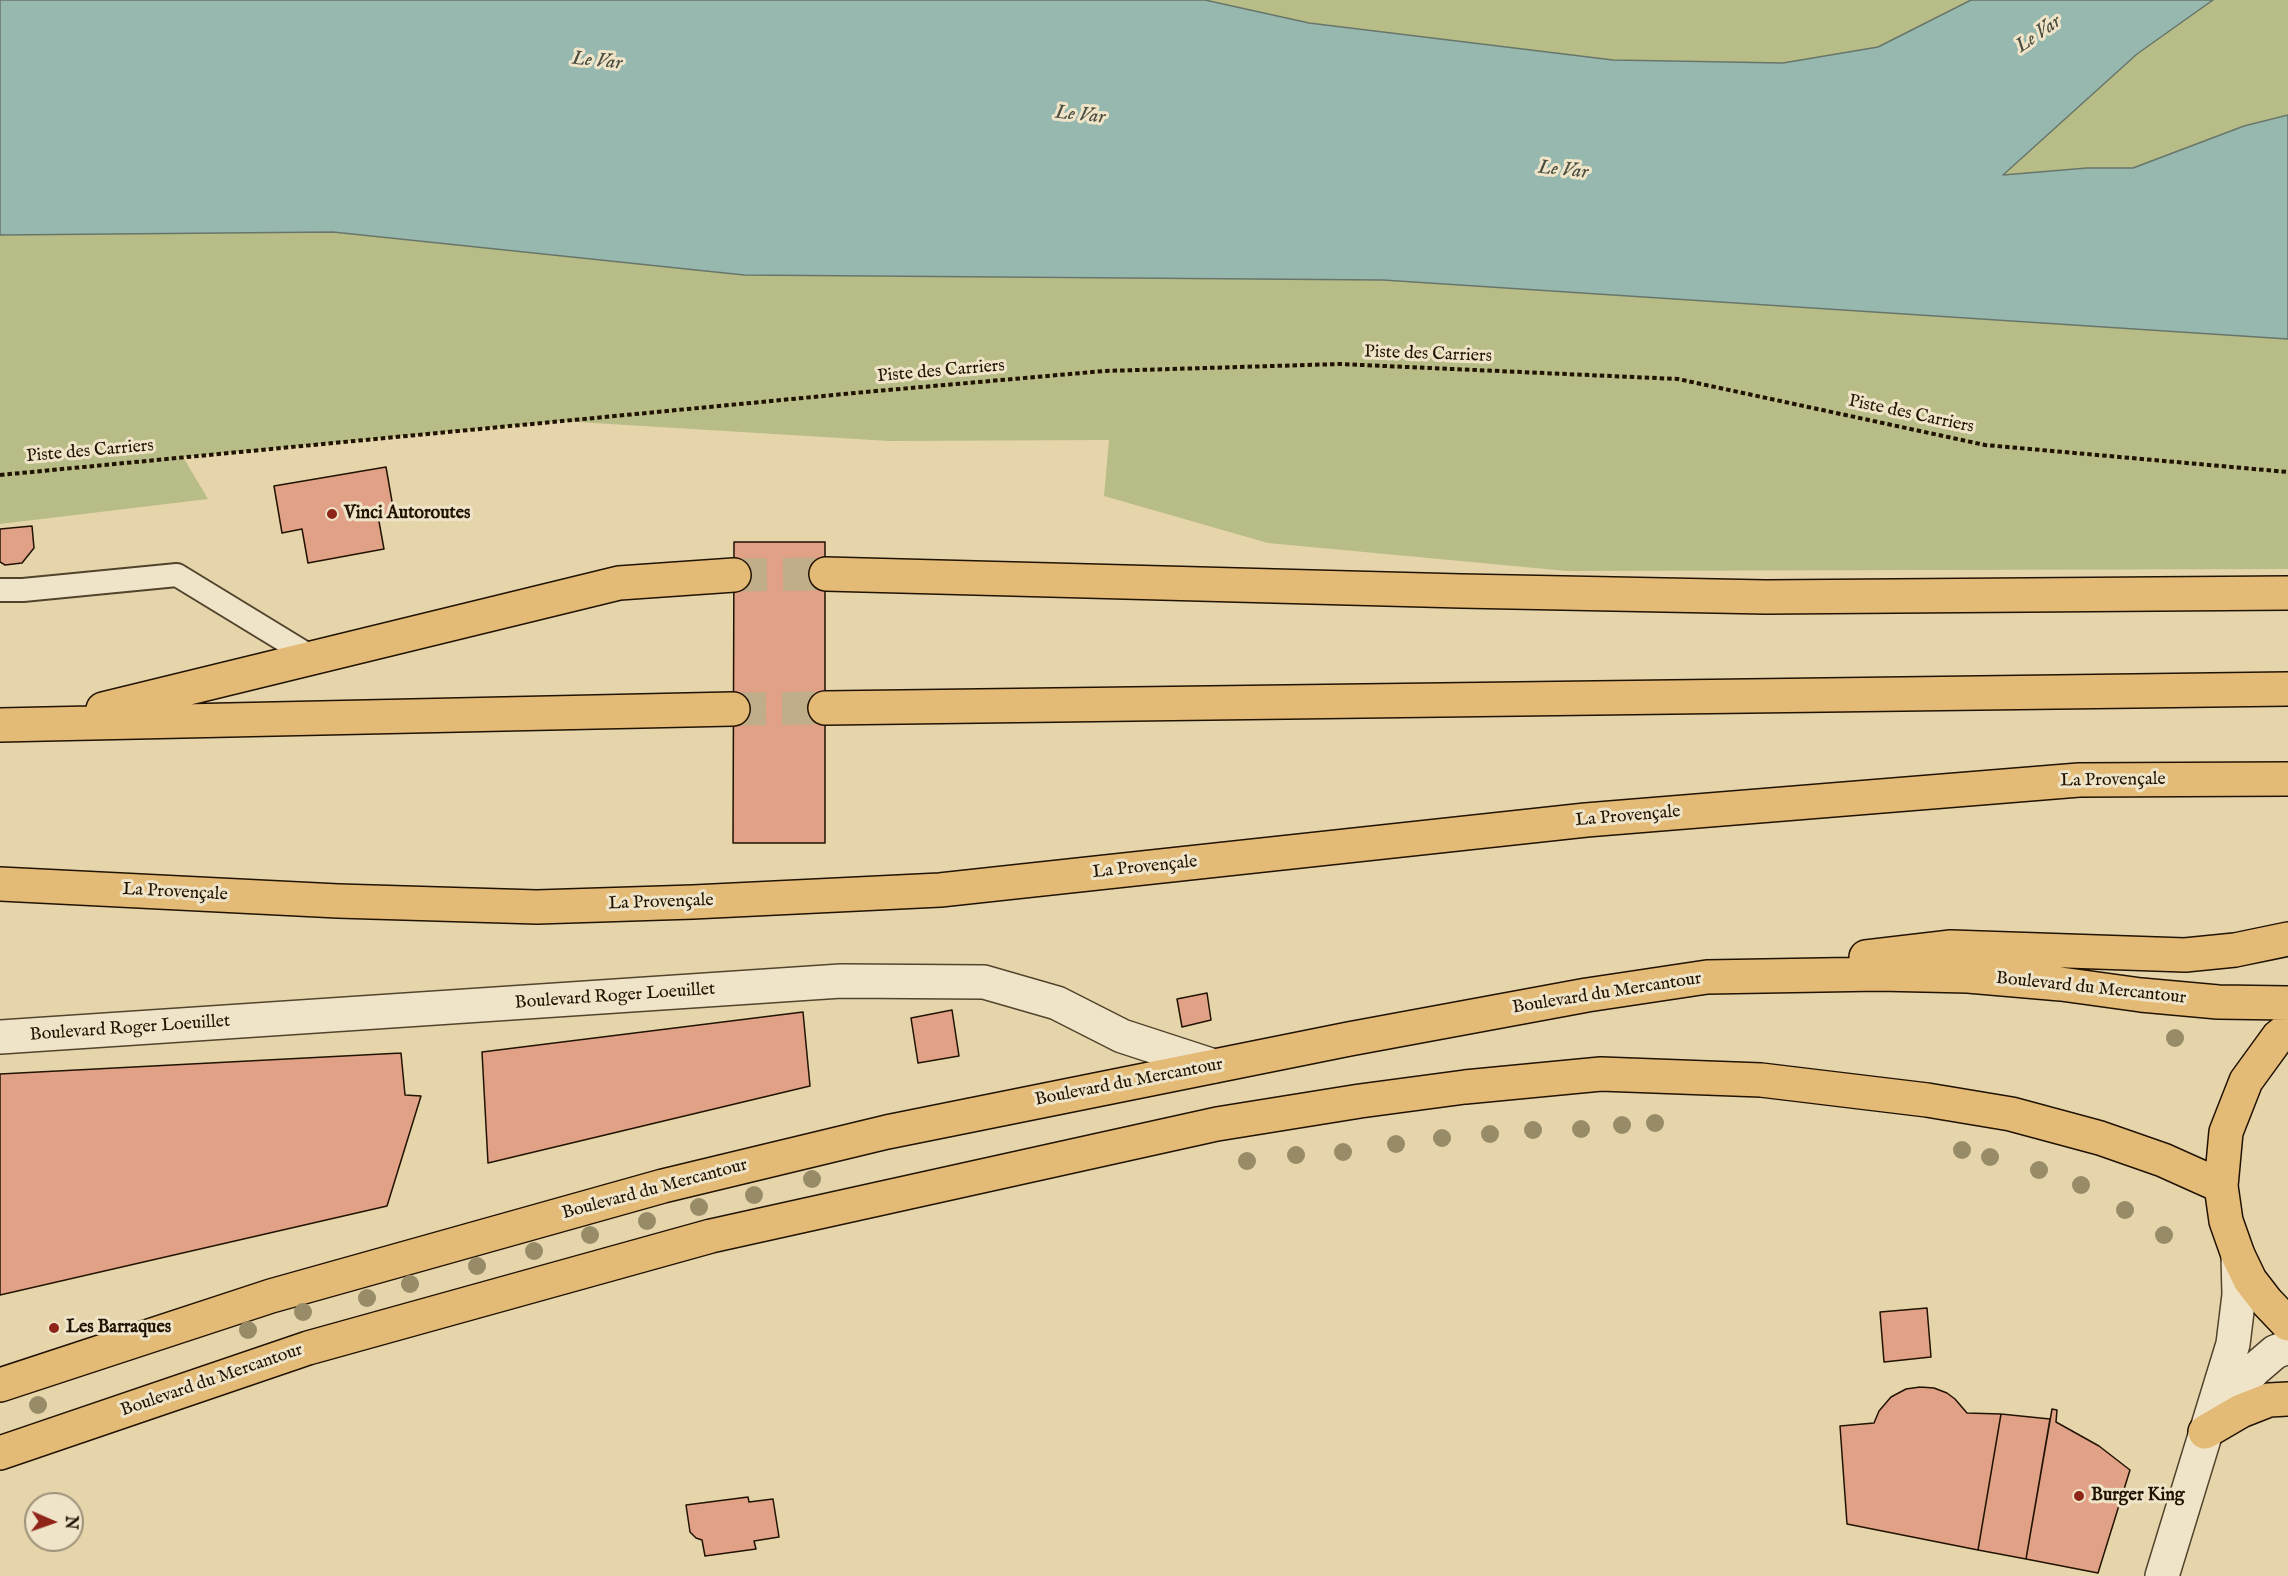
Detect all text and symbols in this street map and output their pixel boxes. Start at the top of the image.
water label: Le Var [2012,11,2066,59]
water label: Le Var [571,47,623,77]
water label: Le Var [1054,101,1106,131]
water label: Le Var [1537,156,1589,186]
street label: Piste des Carriers [1364,342,1492,368]
street label: Piste des Carriers [876,356,1006,388]
street label: Piste des Carriers [1846,391,1976,439]
street label: Piste des Carriers [25,436,155,468]
place label: Vinci Autoroutes [344,503,470,525]
marker: Vinci Autoroutes [325,507,339,521]
street label: La Provençale [2060,769,2166,793]
street label: La Provençale [1575,802,1681,832]
street label: La Provençale [1091,852,1199,884]
street label: La Provençale [122,879,228,907]
street label: La Provençale [608,890,714,916]
street label: Boulevard du Mercantour [1511,968,1703,1020]
street label: Boulevard du Mercantour [1995,968,2187,1010]
street label: Boulevard Roger Loeuillet [514,979,716,1015]
street label: Boulevard Roger Loeuillet [29,1011,231,1047]
street label: Boulevard du Mercantour [1033,1054,1225,1112]
street label: Boulevard du Mercantour [560,1155,750,1225]
place label: Les Barraques [66,1317,171,1339]
marker: Les Barraques [47,1321,61,1335]
street label: Boulevard du Mercantour [118,1340,306,1422]
place label: Burger King [2091,1485,2185,1507]
marker: Burger King [2072,1489,2086,1503]
north arrow [24,1492,84,1552]
text: N [60,1515,80,1530]

